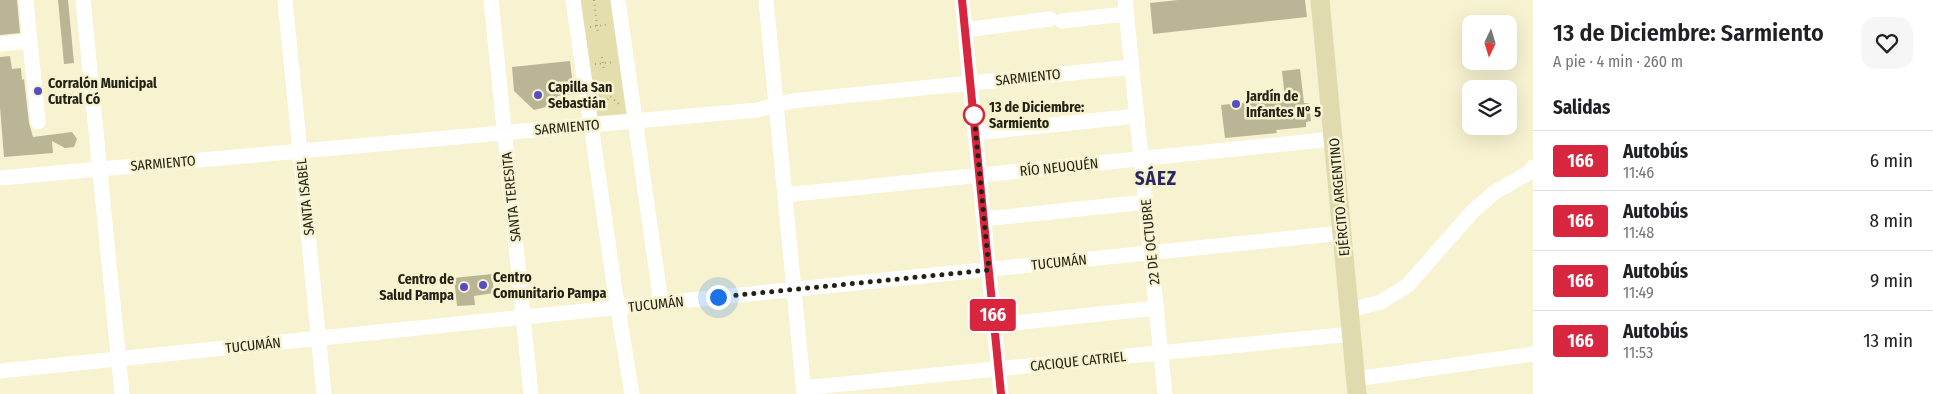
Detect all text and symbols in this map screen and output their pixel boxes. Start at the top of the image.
north arrow [1462,15,1518,70]
map controls [1462,15,1517,135]
button: heart [1861,17,1913,69]
text: 13 de Diciembre: Sarmiento [1553,19,1824,47]
text: A pie · 4 min · 260 m [1553,52,1683,71]
street label: SARMIENTO [995,66,1062,89]
place label: Corralón Municipal Cutral Có [48,75,157,108]
place label: Capilla San Sebastián [548,79,612,112]
button: layers [1462,80,1517,135]
marker: Corralón Municipal Cutral Có [32,85,44,97]
place label: Jardín de Infantes N° 5 [1245,88,1321,121]
marker: Capilla San Sebastián [532,89,544,101]
text: Salidas [1553,96,1610,119]
marker: Jardín de Infantes N° 5 [1230,98,1242,110]
place label: 13 de Diciembre: Sarmiento [989,99,1084,132]
marker: 13 de Diciembre: Sarmiento [963,104,985,126]
street label: SARMIENTO [534,116,601,139]
street label: EJÉRCITO ARGENTINO [1325,137,1353,257]
text: Autobús [1623,140,1688,163]
text: 6 min [1870,149,1913,172]
text: 166 [1567,150,1594,172]
street label: SANTA TERESITA [498,151,525,243]
street label: SARMIENTO [130,152,197,175]
street label: RÍO NEUQUÉN [1019,154,1099,180]
street label: SANTA ISABEL [293,158,318,236]
text: 11:46 [1623,163,1654,182]
district label: SÁEZ [1135,165,1177,190]
street label: 22 DE OCTUBRE [1138,198,1163,286]
text: Autobús [1623,200,1688,223]
text: 8 min [1870,209,1913,232]
text: 166 [1567,210,1594,232]
text: 11:48 [1623,223,1654,242]
street label: TUCUMÁN [1030,250,1088,274]
text: Autobús [1623,260,1688,283]
place label: Centro Comunitario Pampa [493,269,606,302]
text: 9 min [1870,269,1913,292]
text: 166 [1567,270,1594,292]
place label: Centro de Salud Pampa [379,271,454,304]
marker: Centro Comunitario Pampa [477,279,489,291]
marker: Centro de Salud Pampa [458,281,470,293]
text: 11:49 [1623,283,1654,302]
your location [706,285,731,310]
street label: TUCUMÁN [627,292,685,316]
line badge: 166 [964,299,1022,331]
text: 166 [980,304,1006,326]
text: Autobús [1623,320,1688,343]
text: 13 min [1863,329,1913,352]
text: 166 [1567,330,1594,352]
street label: TUCUMÁN [224,333,282,357]
text: 11:53 [1623,343,1653,362]
street label: CACIQUE CATRIEL [1029,348,1127,375]

